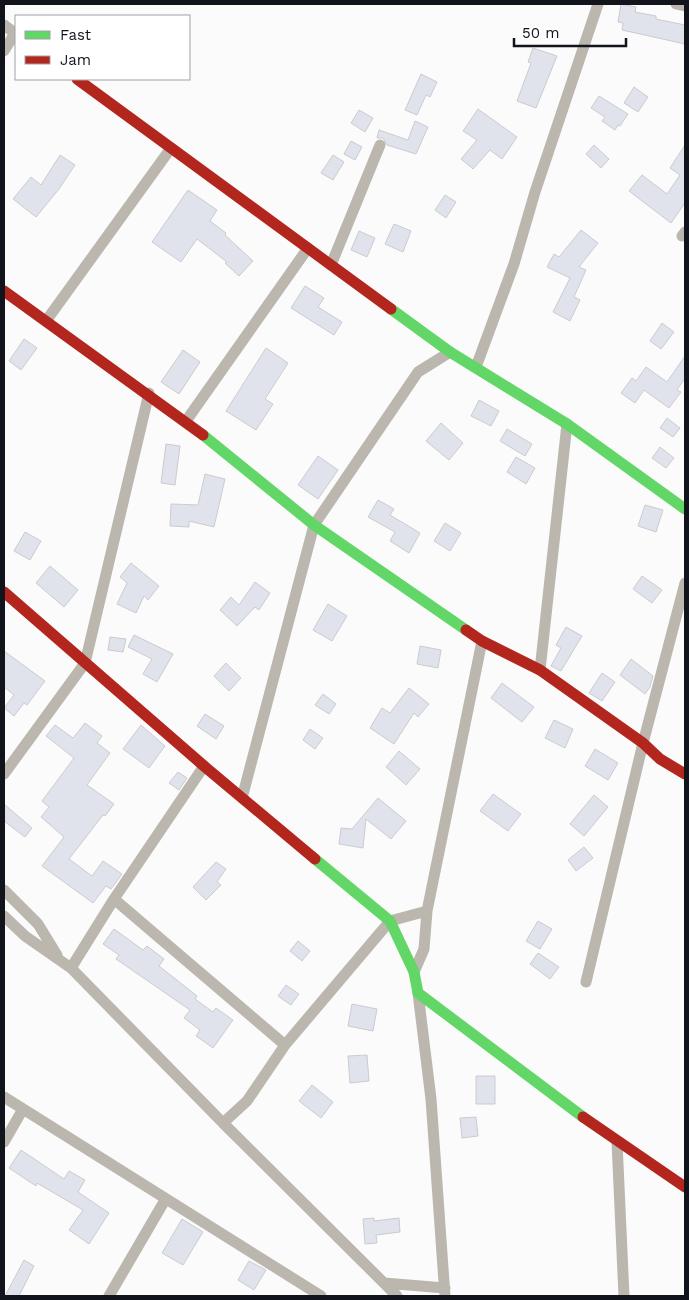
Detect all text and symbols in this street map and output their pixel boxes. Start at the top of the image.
legend [15,15,190,80]
scale bar [514,15,626,47]
text: 50 m [522,24,559,42]
text: Fast [60,26,92,44]
text: Jam [60,51,91,69]

